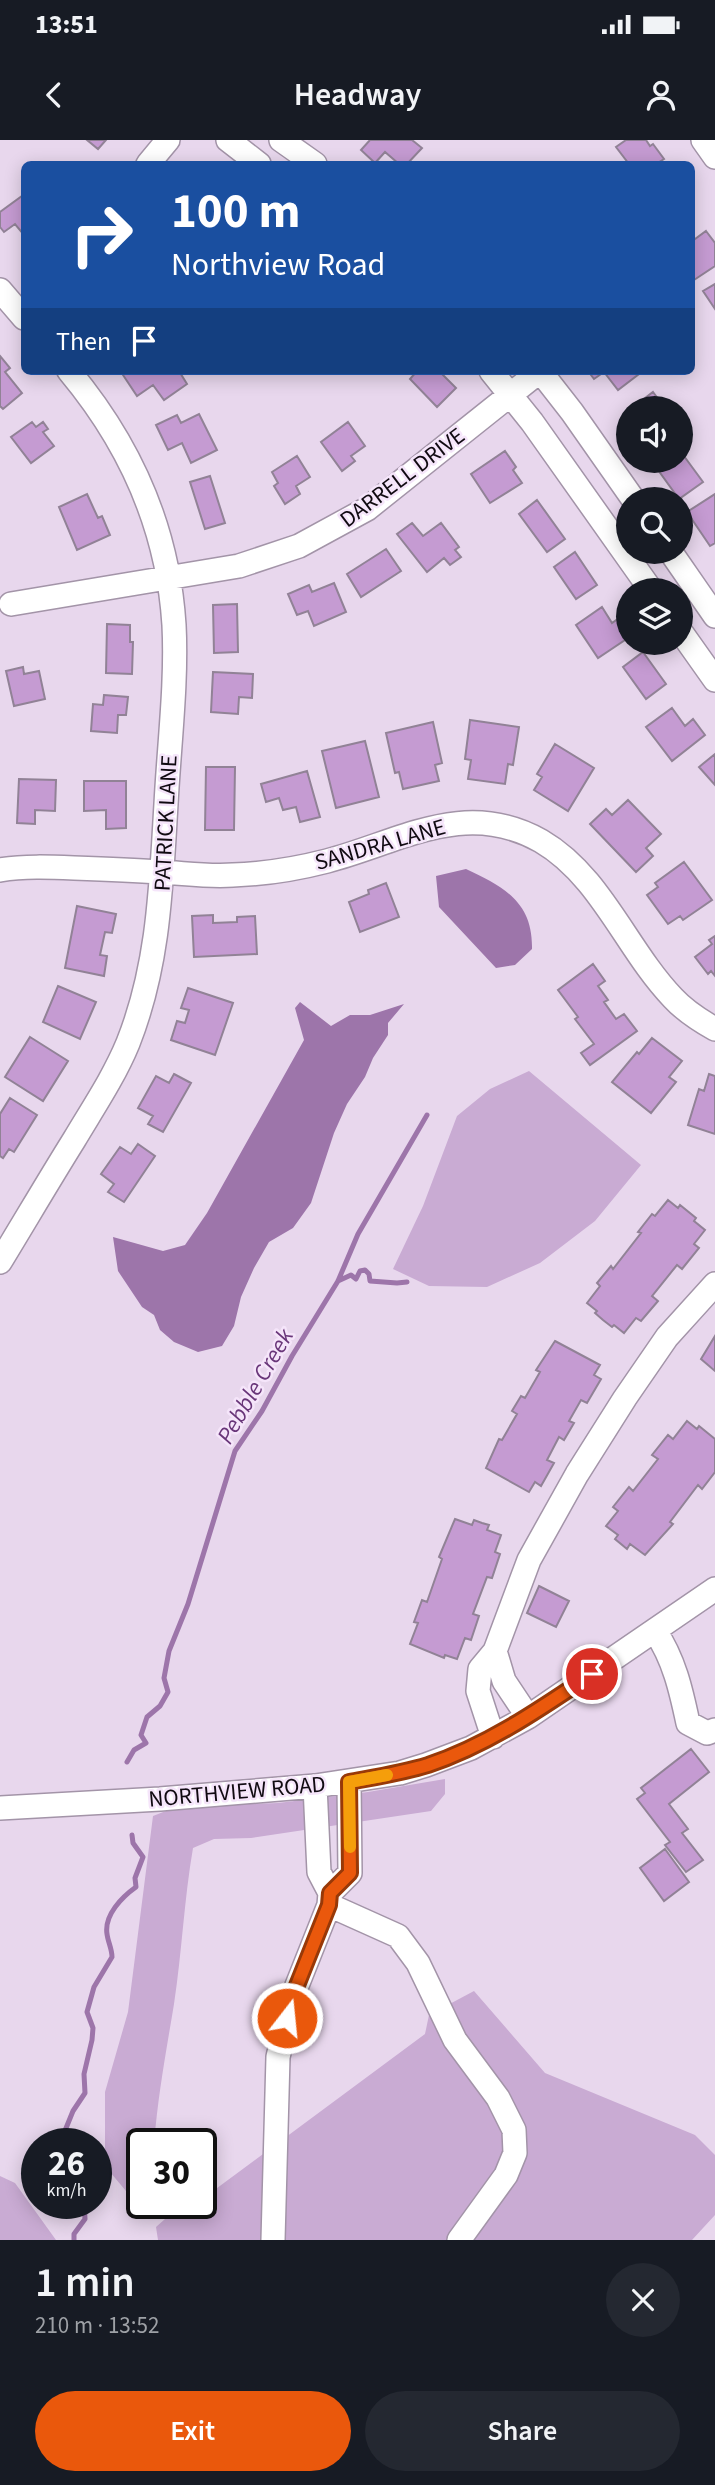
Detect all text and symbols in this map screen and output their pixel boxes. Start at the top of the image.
text: 13:51 [35,6,98,43]
text: Headway [294,72,421,118]
icon: back [35,76,73,114]
icon: person [642,76,680,114]
text: 100 m [171,177,300,247]
icon: right [56,189,147,280]
text: Northview Road [171,242,385,288]
icon: arrive [125,322,163,360]
text: Then [56,323,111,360]
map controls [616,396,693,655]
button: sound [616,396,693,473]
street label: DARRELL DRIVE [333,419,472,535]
button: search [616,487,693,564]
button: layers [616,578,693,655]
street label: PATRICK LANE [145,754,186,892]
street label: SANDRA LANE [311,810,449,879]
water label: Pebble Creek [208,1322,303,1450]
pin [562,1644,622,1704]
icon: arrive [573,1655,611,1693]
street label: NORTHVIEW ROAD [147,1767,327,1816]
position arrow [250,1981,324,2055]
speed limit sign: 30 [126,2128,217,2219]
text: 26 [48,2139,85,2189]
text: km/h [47,2178,86,2203]
text: 1 min [35,2253,135,2313]
button: close [606,2263,680,2337]
text: 210 m · 13:52 [35,2309,159,2342]
button: Exit [35,2391,351,2471]
button: Share [365,2391,680,2471]

